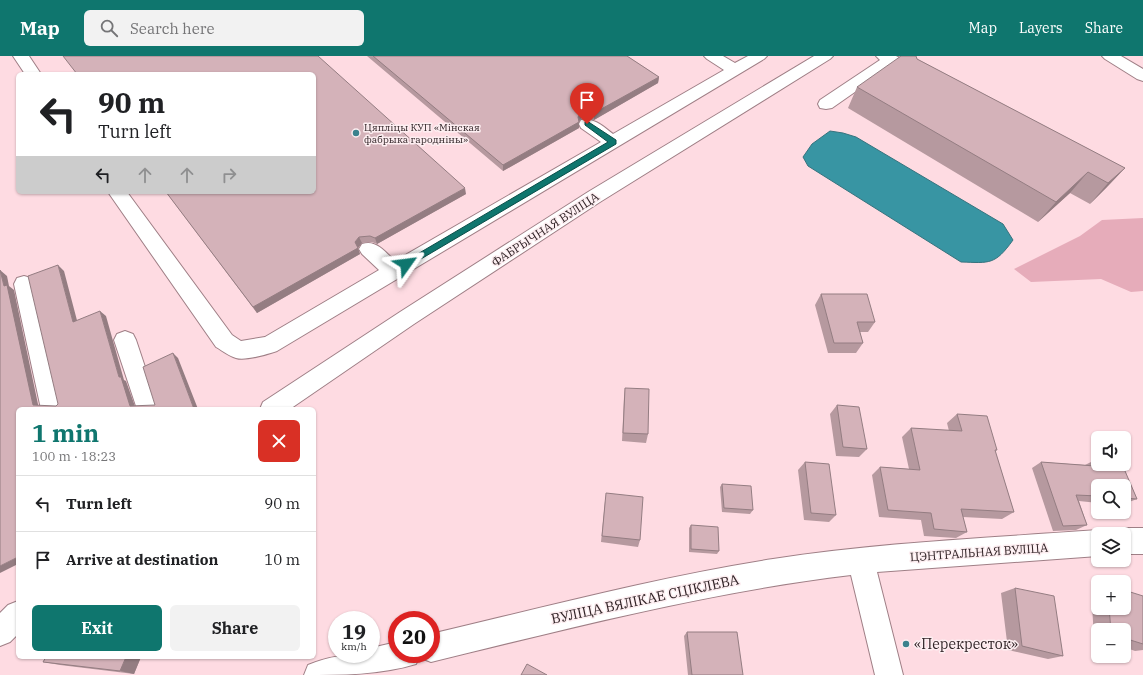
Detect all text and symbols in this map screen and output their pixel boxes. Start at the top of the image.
search box [84,10,364,46]
text: Map [20,16,60,40]
icon: search [98,17,120,39]
text: Search here [130,19,214,38]
text: Map [969,19,997,37]
text: Layers [1019,19,1063,37]
text: Share [1085,19,1123,37]
pin [570,83,604,124]
text: 90 m [98,84,165,121]
icon: left [32,88,84,140]
icon: arrive [576,89,598,111]
text: Turn left [98,120,172,143]
place label: Цяпліцы КУП «Мінская фабрыка гародніны» [364,121,480,146]
marker: Цяпліцы КУП «Мінская фабрыка гародніны» [351,128,361,138]
icon: left [92,164,114,186]
icon: ahead [134,164,156,186]
icon: ahead [176,164,198,186]
icon: right [218,164,240,186]
street label: ФАБРЫЧНАЯ ВУЛІЦА [488,188,602,269]
position arrow [385,243,427,285]
text: 1 min [32,417,99,449]
button: close [258,420,300,462]
map controls [1091,431,1131,663]
button: sound [1091,431,1131,471]
text: 100 m · 18:23 [32,448,116,465]
button: search [1091,479,1131,519]
icon: left [32,493,54,515]
text: Turn left [66,494,132,513]
text: 90 m [264,494,300,513]
button: layers [1091,527,1131,567]
street label: ЦЭНТРАЛЬНАЯ ВУЛІЦА [909,540,1049,564]
icon: arrive [32,549,54,571]
text: Arrive at destination [66,550,218,569]
text: 10 m [264,550,300,569]
street label: ВУЛІЦА ВЯЛІКАЕ СЦІКЛЕВА [549,570,741,628]
button: + [1091,575,1131,615]
button: Exit [32,605,162,651]
button: Share [170,605,300,651]
speed limit sign: 20 [388,611,440,663]
text: 19 [342,618,366,645]
button: − [1091,623,1131,663]
place label: «Перекресток» [914,635,1018,653]
marker: «Перекресток» [901,639,911,649]
text: km/h [341,640,367,653]

